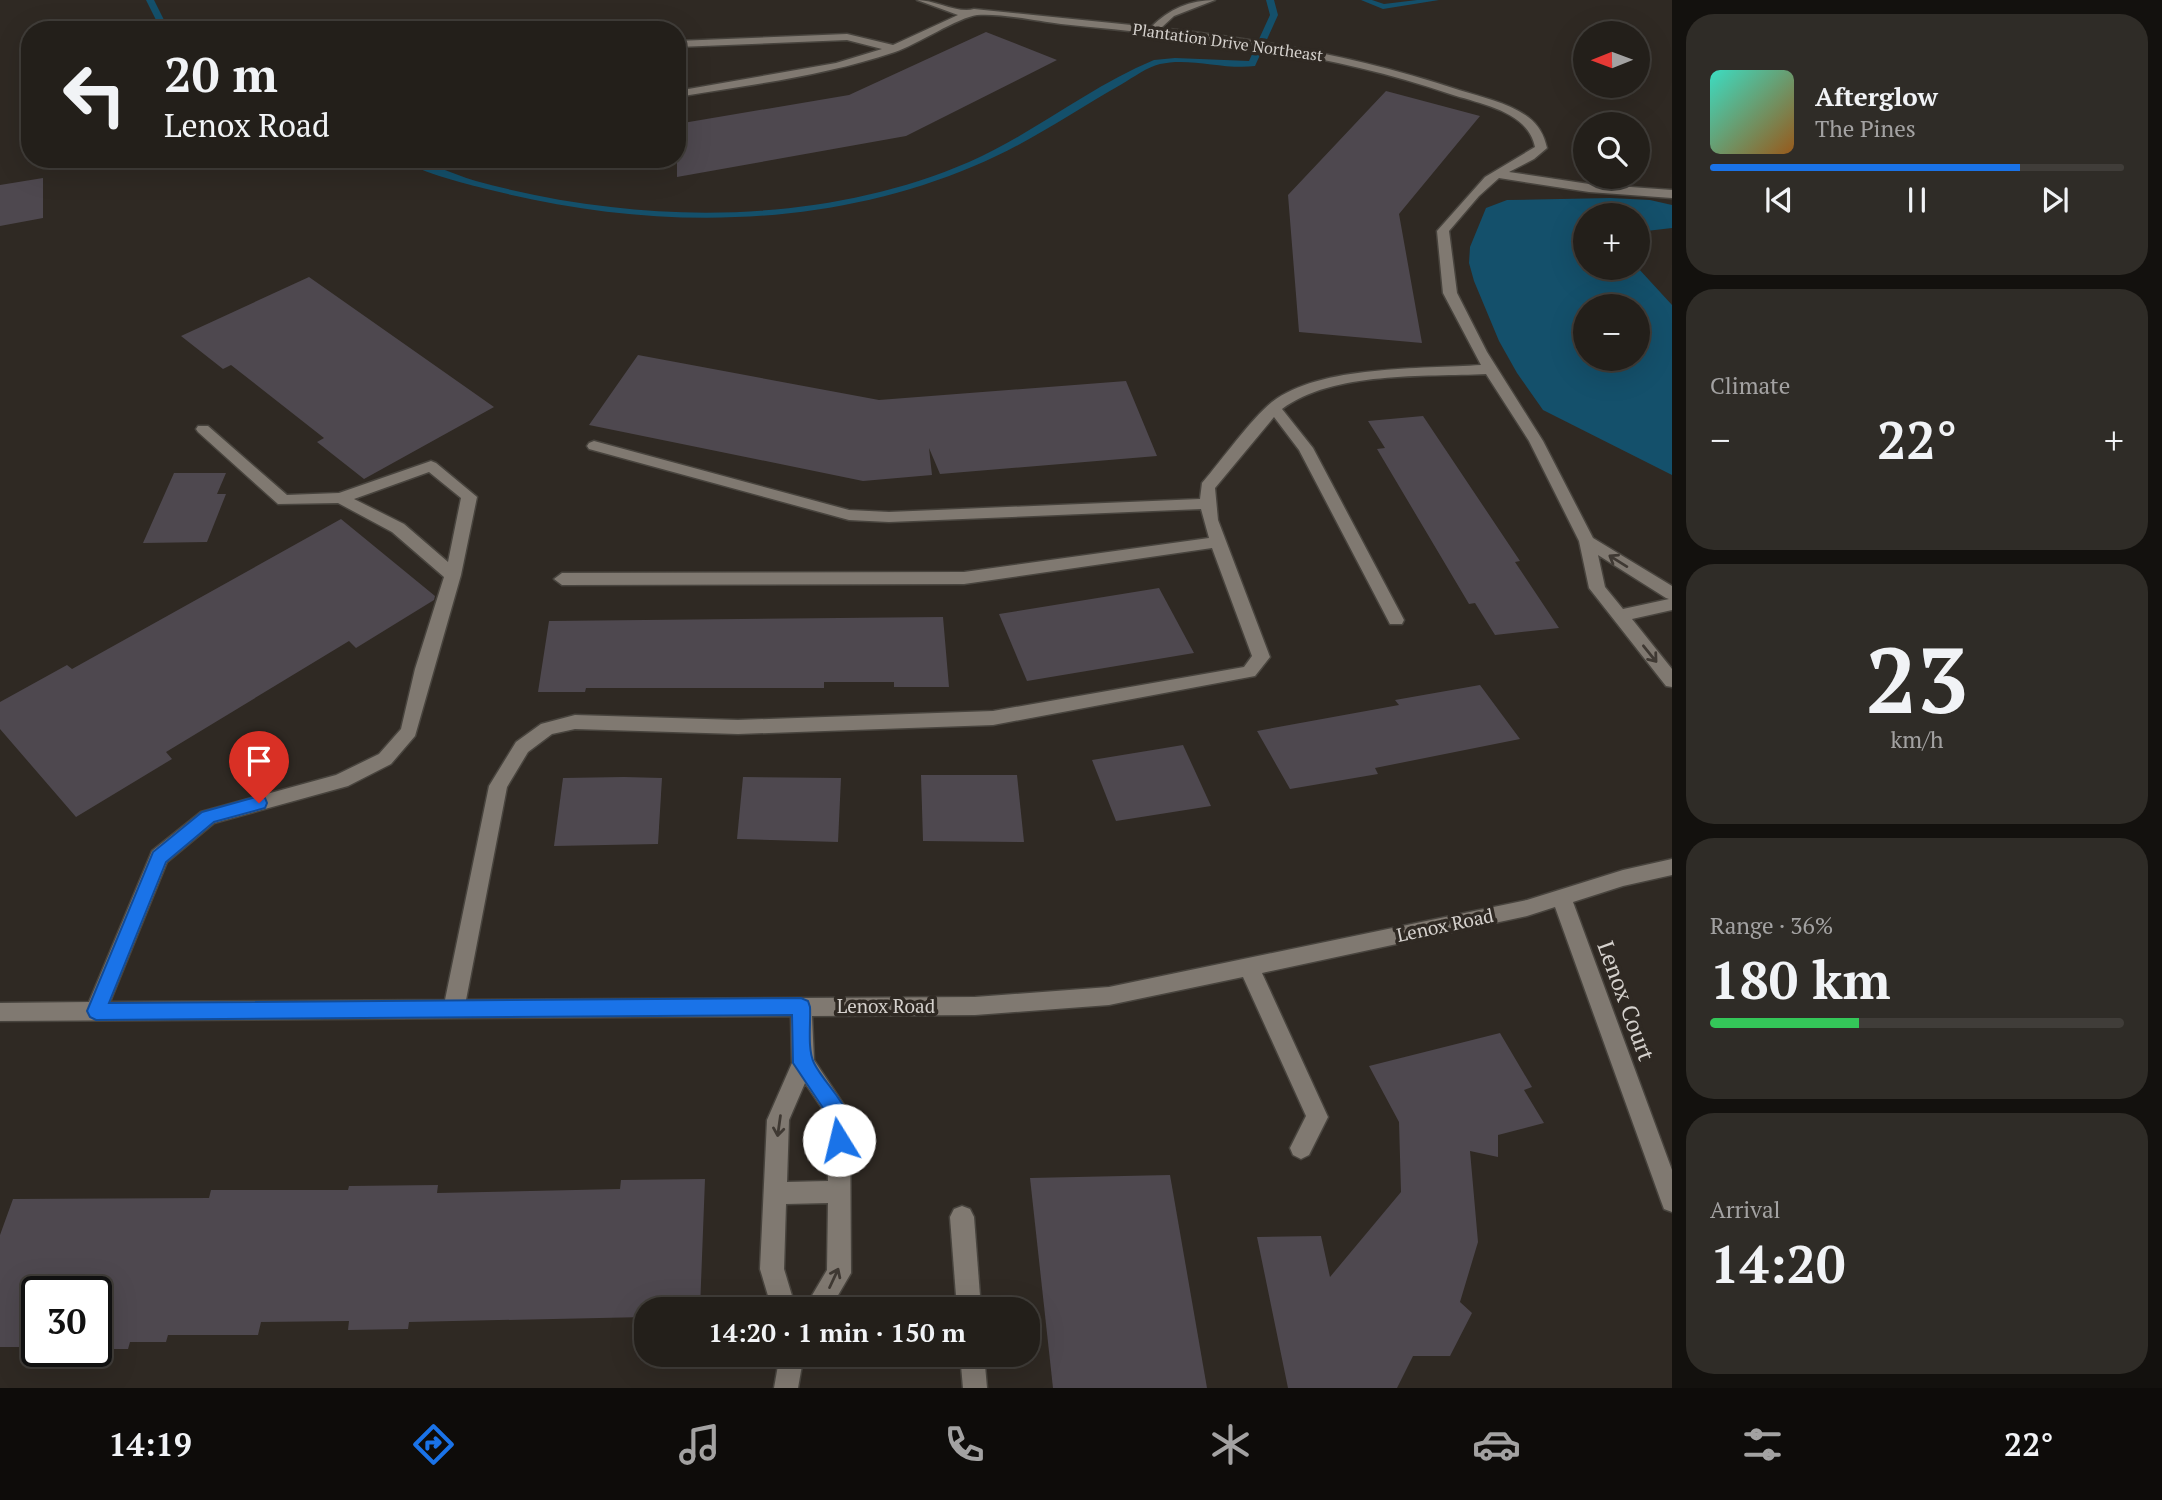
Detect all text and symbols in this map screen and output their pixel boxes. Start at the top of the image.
street label: Plantation Drive Northeast [1131,18,1325,66]
north arrow [1573,21,1650,98]
map controls [1573,21,1650,371]
text: 20 m [164,41,278,106]
icon: left [49,49,140,140]
text: Afterglow [1815,79,1938,113]
text: Lenox Road [164,104,330,146]
button: search [1573,112,1650,189]
text: The Pines [1815,113,1916,144]
icon: previous [1760,181,1798,219]
icon: pause [1898,181,1936,219]
icon: next [2036,181,2074,219]
button: + [1573,203,1650,280]
button: − [1573,294,1650,371]
text: Climate [1710,370,1790,401]
text: 22° [1877,405,1957,474]
text: − [1710,415,1730,465]
text: + [2104,415,2124,465]
one-way arrow [1608,553,1628,567]
text: 23 [1866,618,1968,739]
one-way arrow [1642,644,1658,662]
text: km/h [1890,724,1944,755]
pin [229,731,289,803]
icon: arrive [240,742,278,780]
street label: Lenox Road [1394,902,1496,947]
text: Range · 36% [1710,910,1833,941]
street label: Lenox Court [1590,937,1663,1065]
text: 180 km [1710,945,1891,1014]
street label: Lenox Road [837,993,936,1018]
position arrow [802,1103,876,1177]
one-way arrow [772,1114,785,1137]
text: Arrival [1710,1194,1781,1225]
text: 14:20 [1710,1229,1845,1298]
one-way arrow [828,1268,841,1289]
speed limit sign: 30 [21,1276,112,1367]
text: 14:20 · 1 min · 150 m [708,1315,966,1349]
icon: directions [409,1420,458,1469]
icon: music [675,1420,724,1469]
icon: phone [940,1420,989,1469]
icon: climate [1206,1420,1255,1469]
icon: car [1472,1420,1521,1469]
icon: filters [1738,1420,1787,1469]
text: 14:19 [108,1423,192,1465]
text: 22° [2004,1423,2053,1465]

